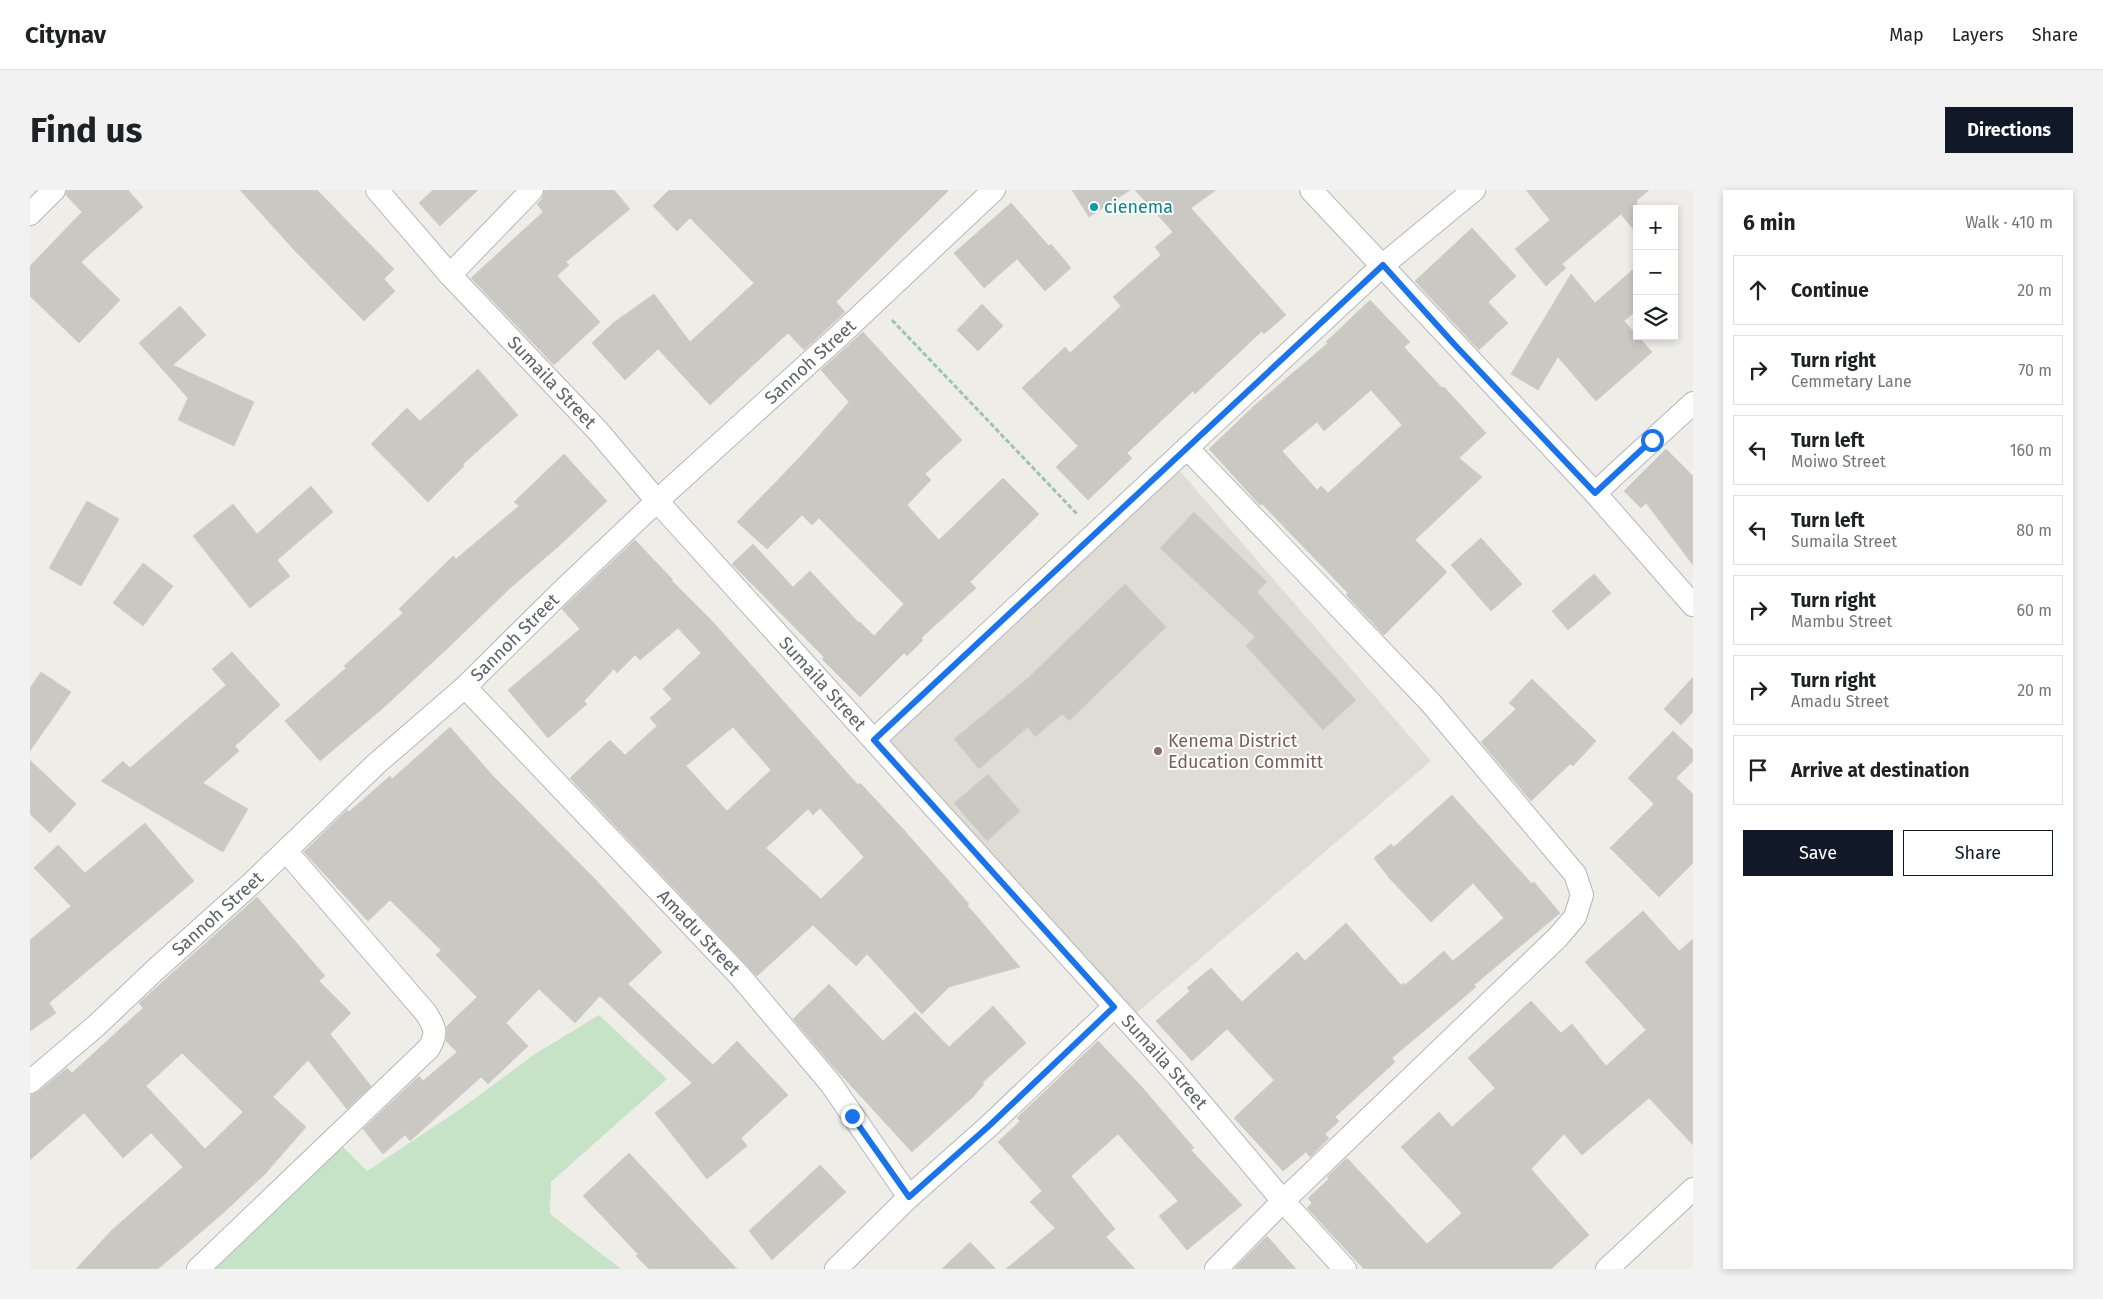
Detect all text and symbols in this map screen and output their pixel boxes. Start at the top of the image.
text: Citynav [25,21,106,49]
text: Map [1889,24,1924,46]
text: Layers [1952,24,2004,46]
text: Share [2032,24,2078,46]
button: Directions [1945,107,2073,153]
text: Find us [30,109,142,151]
place label: cienema [1104,196,1173,218]
marker: cienema [1088,201,1100,213]
map controls [1633,205,1678,340]
button: + [1633,205,1678,250]
text: 6 min [1743,210,1796,236]
text: Walk · 410 m [1965,213,2053,232]
button: − [1633,250,1678,295]
icon: ahead [1744,276,1772,304]
text: Continue [1791,279,1869,302]
text: 20 m [2017,281,2052,300]
button: layers [1633,295,1678,340]
street label: Sannoh Street [760,315,861,409]
street label: Sumaila Street [503,332,601,434]
text: Turn right [1791,349,1876,372]
icon: right [1744,356,1772,384]
text: 70 m [2018,361,2052,380]
text: Cemmetary Lane [1791,372,1912,391]
route start [1641,429,1664,452]
text: Turn left [1791,429,1865,452]
icon: left [1744,436,1772,464]
text: 160 m [2010,441,2052,460]
text: Moiwo Street [1791,452,1886,471]
text: Turn left [1791,509,1865,532]
icon: left [1744,516,1772,544]
text: 80 m [2016,521,2052,540]
text: Sumaila Street [1791,532,1897,551]
street label: Sannoh Street [466,589,564,686]
text: Turn right [1791,589,1876,612]
icon: right [1744,596,1772,624]
text: 60 m [2017,601,2052,620]
text: Mambu Street [1791,612,1892,631]
street label: Sumaila Street [774,632,871,736]
text: Turn right [1791,669,1876,692]
icon: right [1744,676,1772,704]
text: 20 m [2017,681,2052,700]
text: Amadu Street [1791,692,1889,711]
place label: Kenema District Education Committ [1168,730,1324,773]
marker: Kenema District Education Committ [1152,745,1164,757]
icon: arrive [1744,756,1772,784]
text: Arrive at destination [1791,759,1970,782]
button: Save [1743,830,1893,876]
button: Share [1903,830,2053,876]
street label: Sannoh Street [167,867,268,961]
street label: Amadu Street [653,885,745,981]
street label: Sumaila Street [1117,1010,1212,1114]
route end [841,1105,864,1128]

